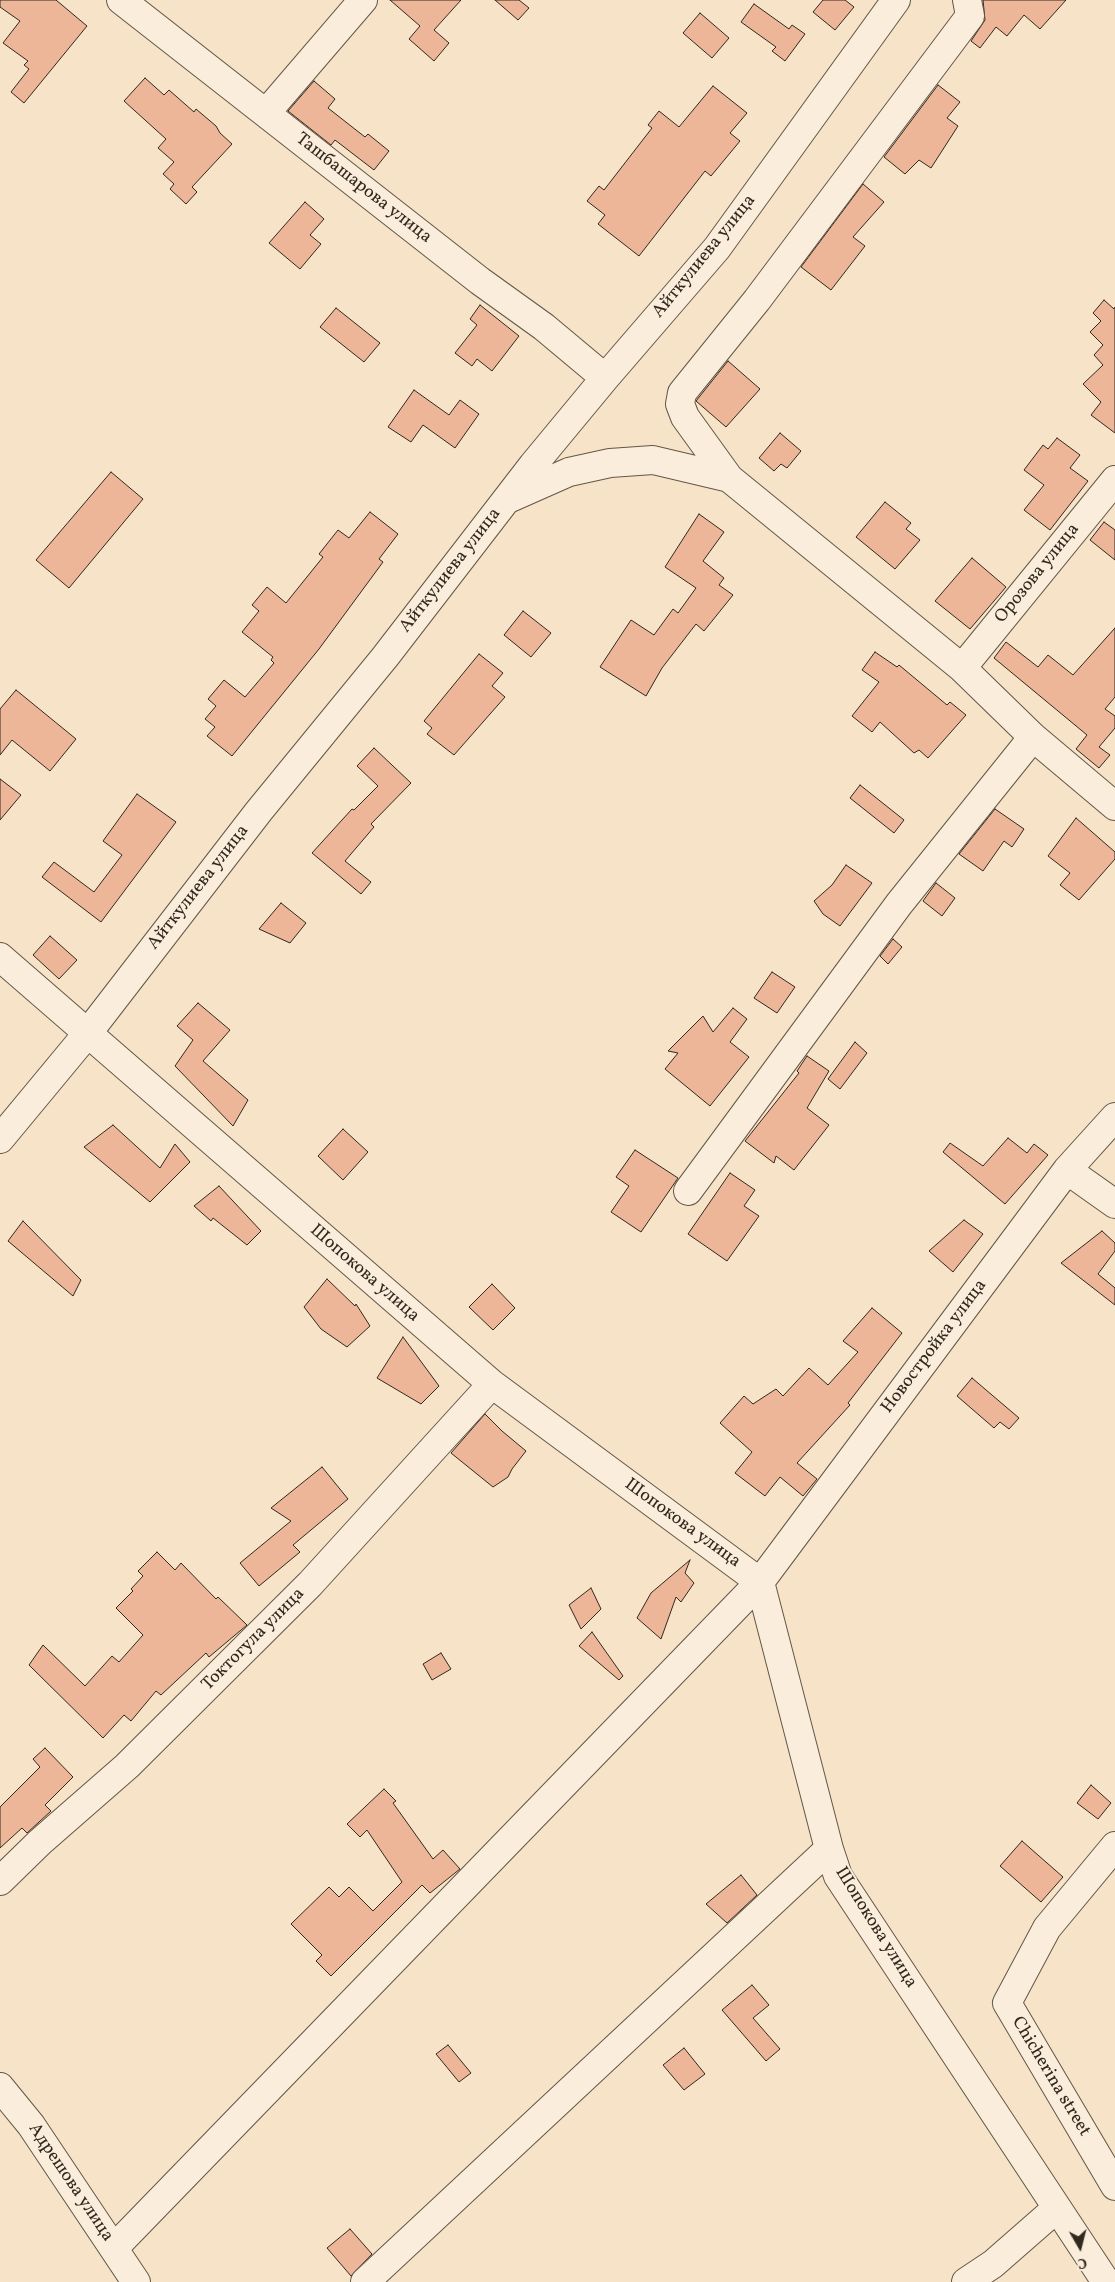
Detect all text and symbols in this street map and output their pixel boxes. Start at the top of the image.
street label: Ташбашарова улица [291,129,435,249]
street label: Айткулиева улица [649,191,761,323]
street label: Айткулиева улица [396,504,506,638]
street label: Орозова улица [991,520,1085,628]
street label: Айткулиева улица [144,821,254,955]
street label: Шопокова улица [305,1220,423,1328]
street label: Новостройка улица [878,1276,992,1418]
street label: Шопокова улица [620,1475,744,1573]
street label: Токтогула улица [198,1584,310,1696]
street label: Шопокова улица [829,1864,921,1992]
street label: Chicherina street [1006,2013,1094,2141]
street label: Адрешова улица [22,2120,118,2246]
north arrow [1055,2222,1105,2272]
text: С [1076,2252,1088,2272]

